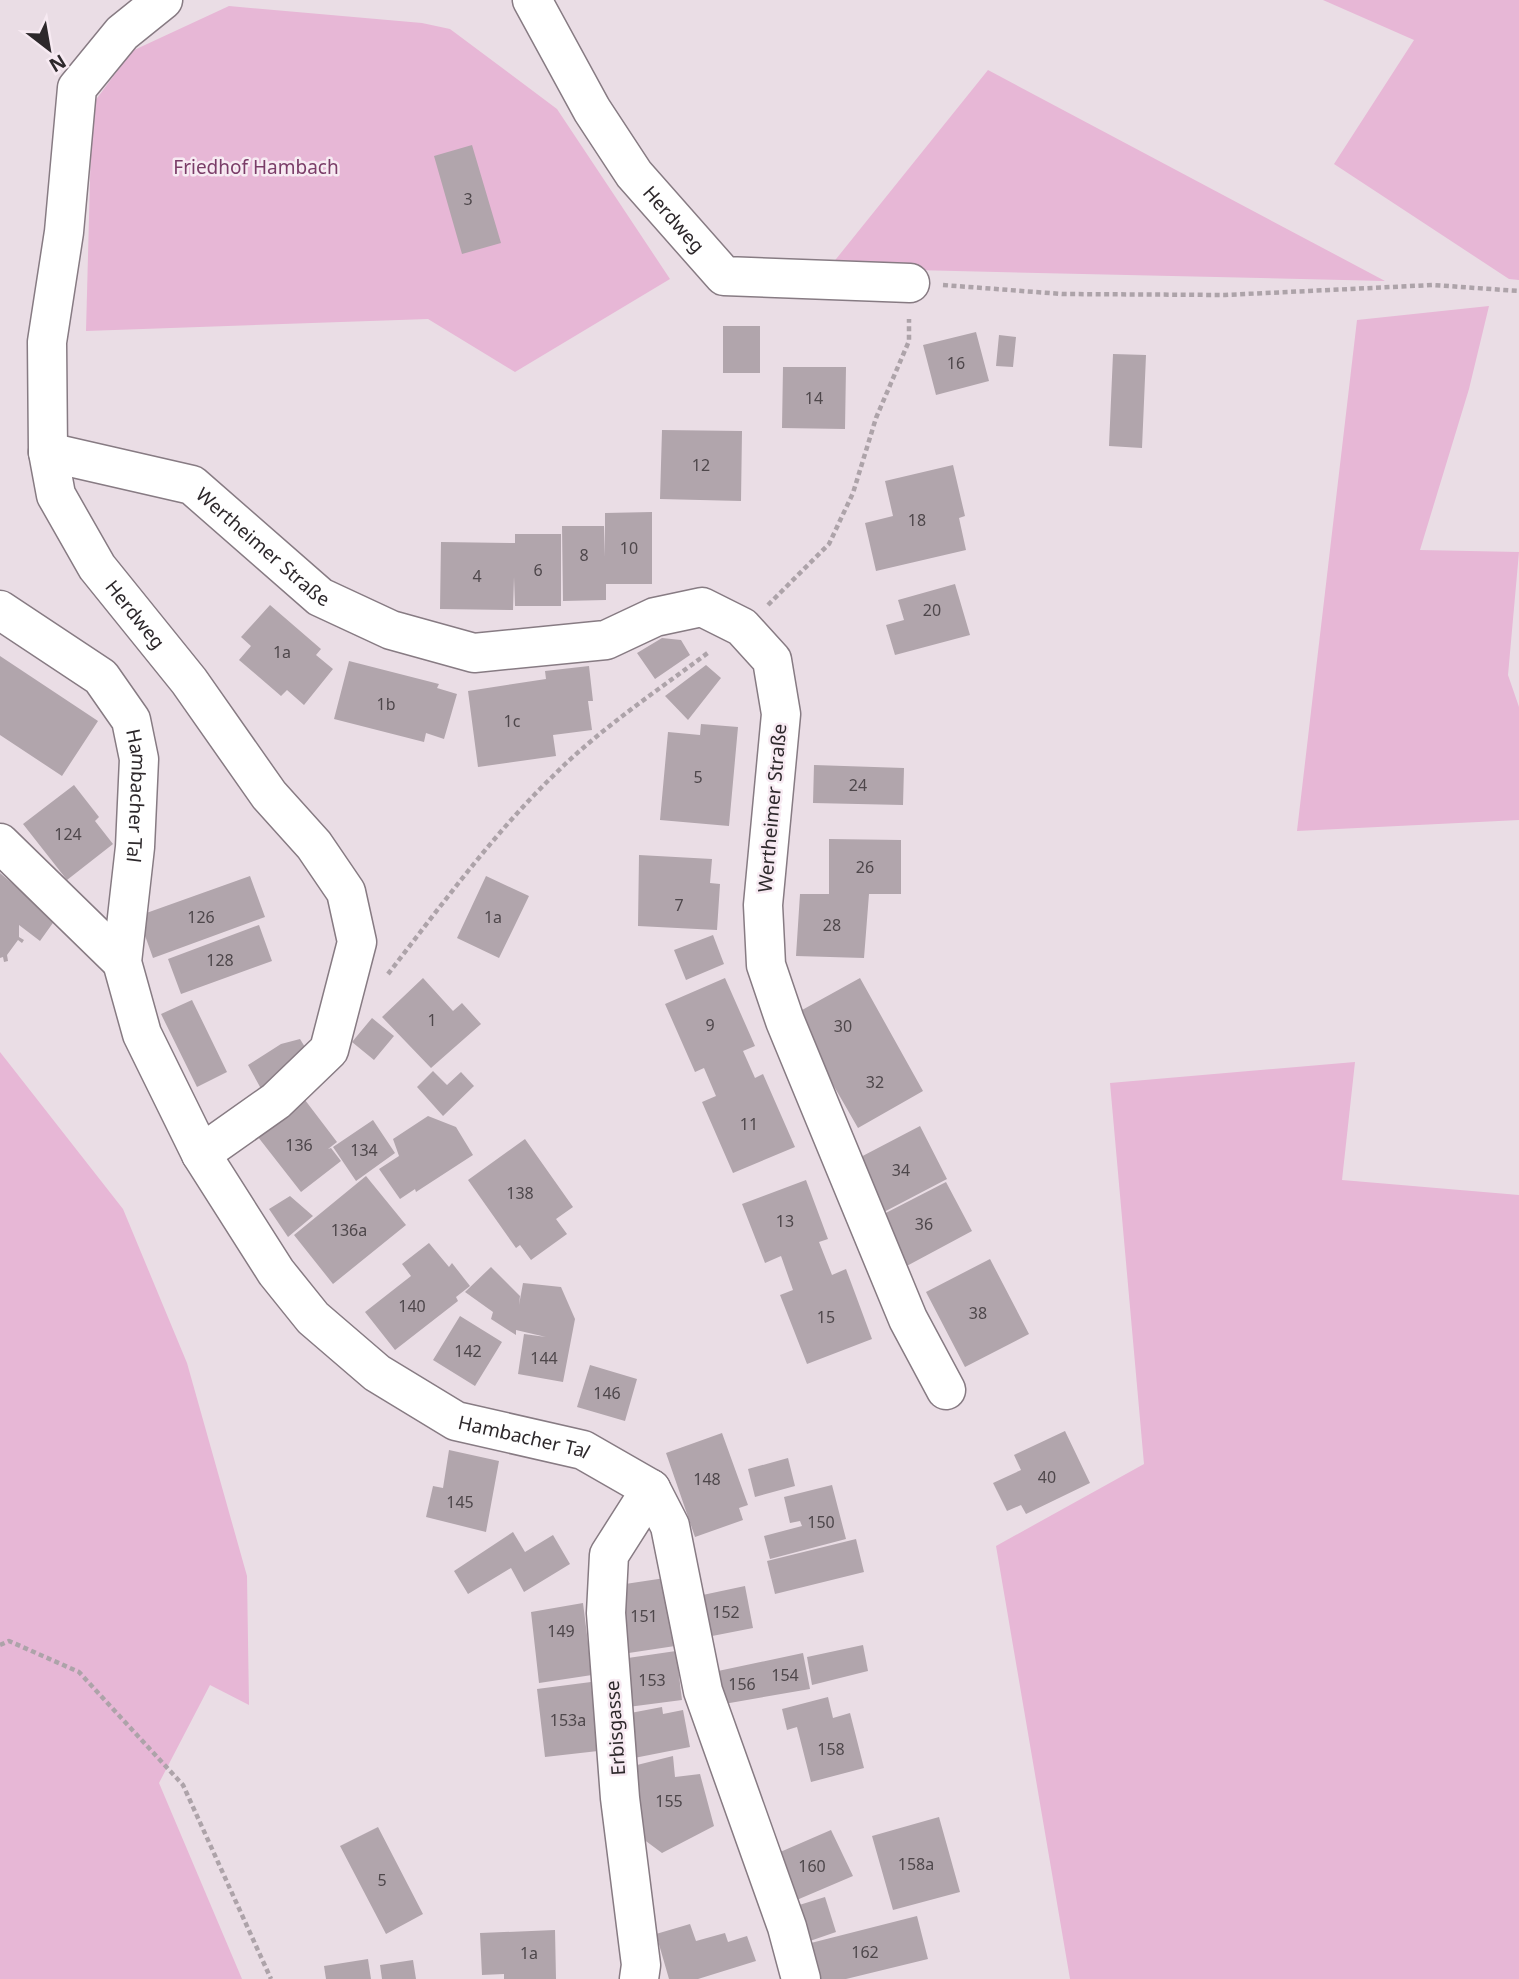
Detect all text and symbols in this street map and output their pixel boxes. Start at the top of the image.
north arrow [14,14,84,84]
text: N [44,48,71,79]
park label: Friedhof Hambach [173,154,339,180]
street label: Herdweg [637,180,710,258]
house number: 3 [463,188,473,210]
house number: 16 [947,352,965,374]
house number: 14 [805,387,823,409]
house number: 12 [692,454,710,476]
street label: Wertheimer Straße [191,481,334,613]
house number: 18 [908,509,926,531]
house number: 10 [620,537,638,559]
house number: 8 [579,544,589,566]
house number: 6 [533,559,543,581]
house number: 4 [472,565,482,587]
street label: Herdweg [100,575,171,654]
house number: 20 [923,599,941,621]
house number: 1a [273,641,291,663]
house number: 1b [377,693,396,715]
house number: 1c [504,710,521,732]
street label: Wertheimer Straße [752,722,792,894]
street label: Hambacher Tal [120,727,152,864]
house number: 5 [693,766,703,788]
house number: 24 [849,774,867,796]
house number: 124 [54,823,82,845]
house number: 26 [856,856,874,878]
house number: 7 [674,894,684,916]
house number: 126 [187,906,215,928]
house number: 1a [484,906,502,928]
house number: 28 [823,914,841,936]
house number: 128 [206,949,234,971]
house number: 1 [427,1009,437,1031]
house number: 9 [705,1014,715,1036]
house number: 30 [834,1015,852,1037]
house number: 32 [866,1071,884,1093]
house number: 11 [740,1113,758,1135]
house number: 136 [285,1134,313,1156]
house number: 134 [350,1139,378,1161]
house number: 34 [892,1159,910,1181]
house number: 138 [506,1182,534,1204]
house number: 13 [776,1210,794,1232]
house number: 36 [915,1213,933,1235]
house number: 136a [331,1219,367,1241]
house number: 140 [398,1295,426,1317]
house number: 38 [969,1302,987,1324]
house number: 15 [817,1306,835,1328]
house number: 142 [454,1340,482,1362]
house number: 144 [530,1347,558,1369]
house number: 146 [593,1382,621,1404]
street label: Hambacher Tal [456,1409,595,1464]
house number: 40 [1038,1466,1056,1488]
house number: 148 [693,1468,721,1490]
house number: 145 [446,1491,474,1513]
house number: 150 [807,1511,835,1533]
house number: 152 [712,1601,740,1623]
house number: 151 [630,1605,658,1627]
house number: 149 [547,1620,575,1642]
house number: 154 [771,1664,799,1686]
house number: 153 [638,1669,666,1691]
house number: 156 [728,1673,756,1695]
street label: Erbisgasse [599,1680,631,1776]
house number: 153a [550,1709,586,1731]
house number: 158 [817,1738,845,1760]
house number: 155 [655,1790,683,1812]
house number: 158a [898,1853,934,1875]
house number: 160 [798,1855,826,1877]
house number: 5 [377,1869,387,1891]
house number: 162 [851,1941,879,1963]
house number: 1a [520,1942,538,1964]

